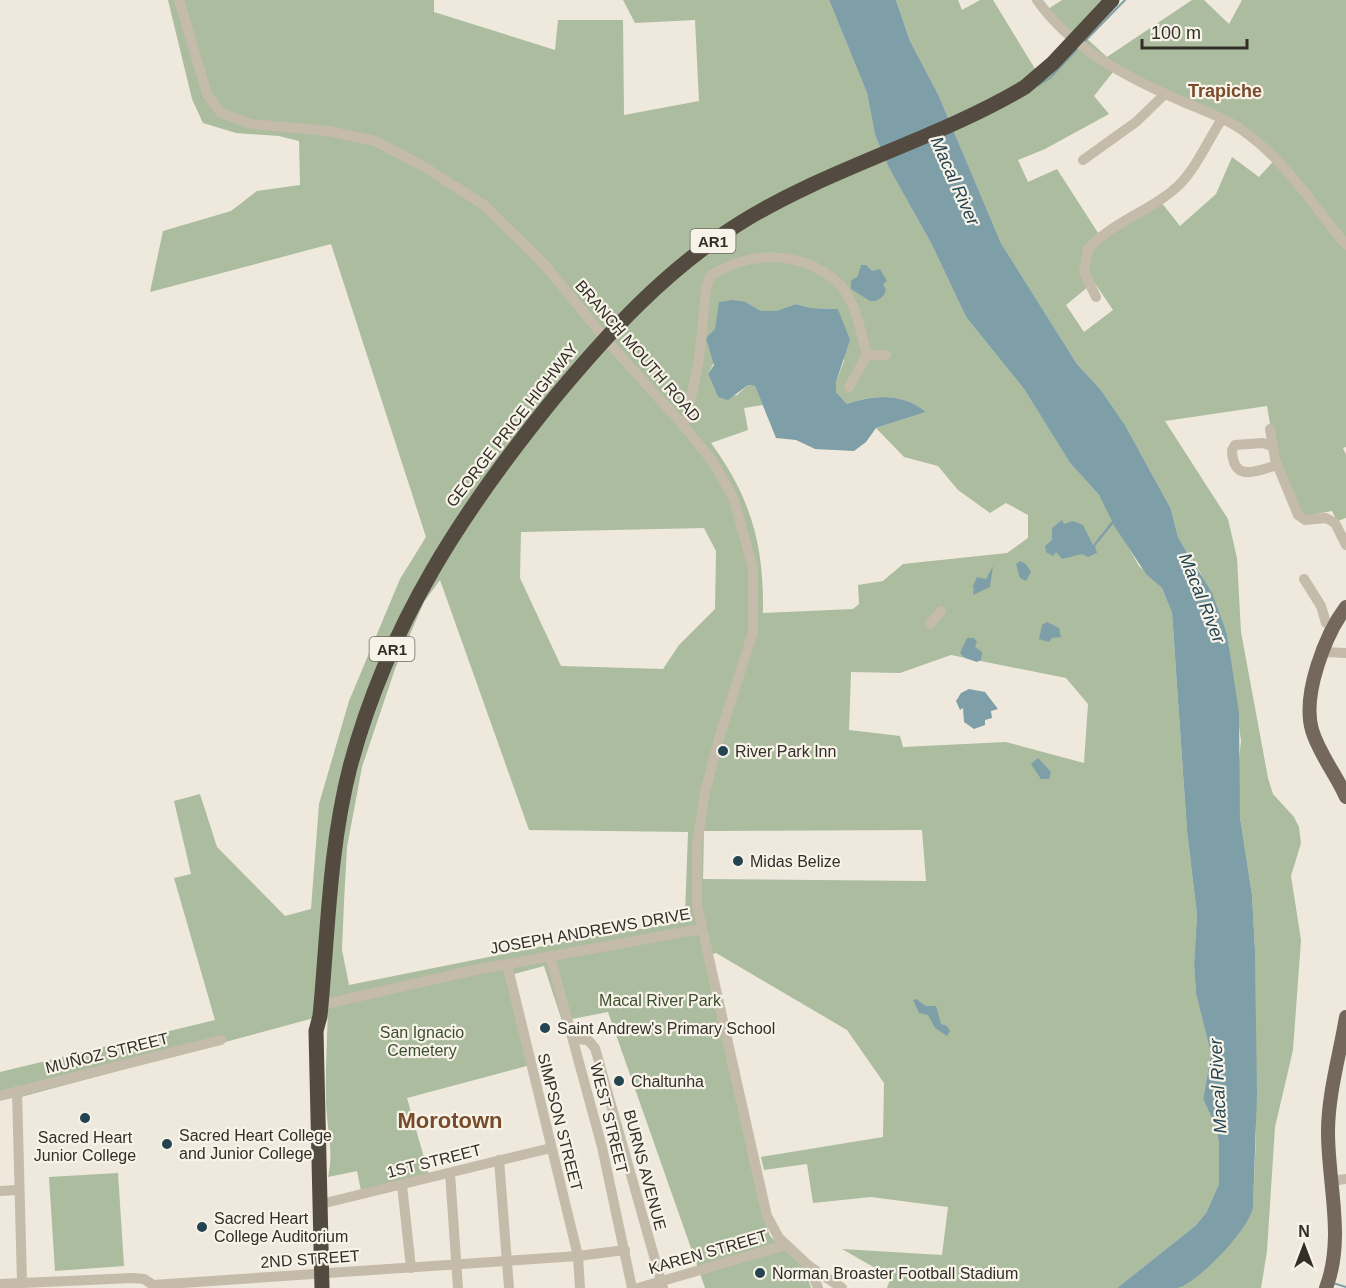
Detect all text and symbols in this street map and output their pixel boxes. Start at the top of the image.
scale bar [1142,12,1247,50]
text: 100 m [1151,23,1201,43]
district label: Trapiche [1188,81,1262,101]
water label: Macal River [927,134,984,229]
road number: AR1 [690,229,736,253]
street label: BRANCH MOUTH ROAD [572,277,704,425]
street label: GEORGE PRICE HIGHWAY [443,340,581,510]
water label: Macal River [1175,550,1229,647]
road number: AR1 [370,637,414,661]
place label: River Park Inn [735,743,836,760]
marker: River Park Inn [716,744,730,758]
place label: Midas Belize [750,853,841,870]
marker: Midas Belize [731,854,745,868]
street label: JOSEPH ANDREWS DRIVE [489,905,691,957]
park label: Macal River Park [599,992,722,1009]
place label: Saint Andrew's Primary School [557,1020,775,1037]
marker: Saint Andrew's Primary School [538,1021,552,1035]
park label: San Ignacio Cemetery [380,1024,464,1059]
street label: MUÑOZ STREET [43,1027,171,1077]
water label: Macal River [1205,1037,1230,1134]
street label: SIMPSON STREET [535,1051,585,1193]
street label: WEST STREET [587,1061,631,1175]
place label: Chaltunha [631,1073,704,1090]
marker: Chaltunha [612,1074,626,1088]
district label: Morotown [397,1108,503,1133]
street label: BURNS AVENUE [621,1108,669,1232]
marker: Sacred Heart Junior College [78,1111,92,1125]
place label: Sacred Heart College and Junior College [179,1127,332,1162]
place label: Sacred Heart Junior College [34,1129,136,1164]
marker: Sacred Heart College and Junior College [160,1137,174,1151]
street label: 1ST STREET [385,1141,483,1181]
place label: Sacred Heart College Auditorium [214,1210,348,1245]
north arrow [1274,1216,1334,1276]
marker: Sacred Heart College Auditorium [195,1220,209,1234]
text: N [1298,1223,1310,1240]
street label: KAREN STREET [647,1227,770,1277]
street label: 2ND STREET [260,1247,360,1271]
place label: Norman Broaster Football Stadium [772,1265,1018,1282]
marker: Norman Broaster Football Stadium [753,1266,767,1280]

